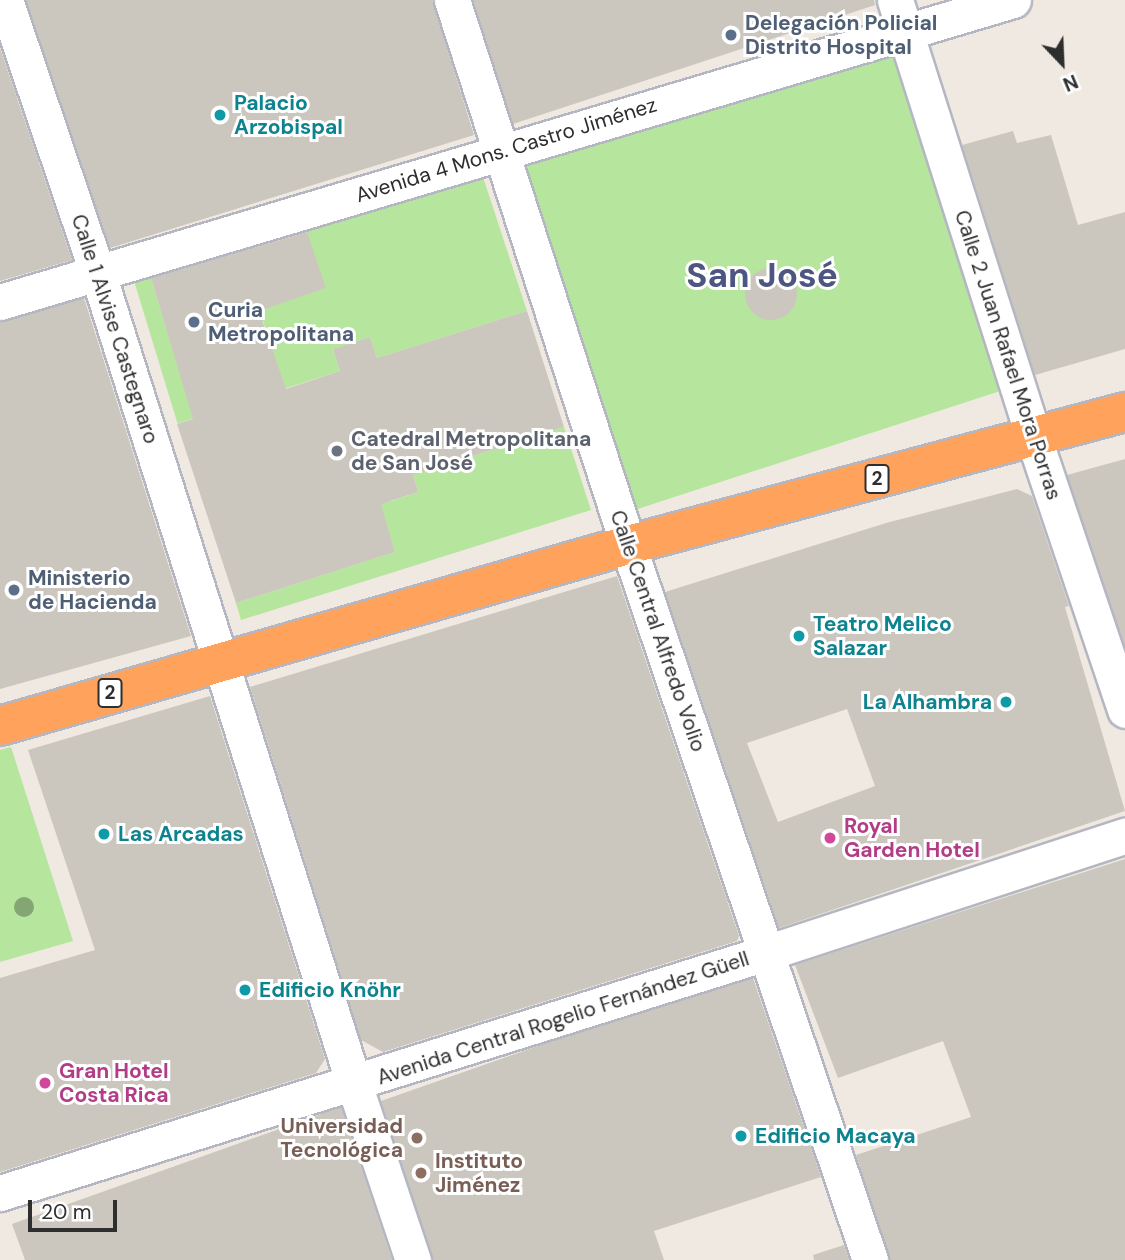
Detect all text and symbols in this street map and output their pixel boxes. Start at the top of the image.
place label: Delegación Policial Distrito Hospital [745,10,937,60]
marker: Delegación Policial Distrito Hospital [723,27,739,43]
north arrow [1027,28,1097,98]
text: N [1059,69,1082,97]
place label: Palacio Arzobispal [234,90,343,140]
street label: Avenida 4 Mons. Castro Jiménez [352,92,660,208]
marker: Palacio Arzobispal [212,107,228,123]
street label: Calle 2 Juan Rafael Mora Porras [949,207,1067,503]
street label: Calle 1 Alvise Castegnaro [66,211,164,447]
district label: San José [686,254,838,296]
place label: Curia Metropolitana [208,297,354,347]
marker: Curia Metropolitana [186,314,202,330]
place label: Catedral Metropolitana de San José [351,426,591,476]
marker: Catedral Metropolitana de San José [329,443,345,459]
road number: 2 [863,464,891,494]
street label: Calle Central Alfredo Volio [605,507,711,755]
place label: Ministerio de Hacienda [28,565,157,615]
marker: Ministerio de Hacienda [6,582,22,598]
place label: Teatro Melico Salazar [813,611,952,661]
marker: Teatro Melico Salazar [791,628,807,644]
road number: 2 [96,678,124,708]
place label: La Alhambra [863,689,992,715]
marker: La Alhambra [998,694,1014,710]
place label: Royal Garden Hotel [844,813,980,863]
place label: Las Arcadas [118,821,244,847]
marker: Las Arcadas [96,826,112,842]
marker: Royal Garden Hotel [822,830,838,846]
street label: Avenida Central Rogelio Fernández Güell [374,946,752,1090]
place label: Edificio Knöhr [259,977,401,1003]
marker: Edificio Knöhr [237,982,253,998]
place label: Gran Hotel Costa Rica [59,1058,169,1108]
marker: Gran Hotel Costa Rica [37,1075,53,1091]
place label: Universidad Tecnológica [280,1113,403,1163]
place label: Edificio Macaya [755,1123,916,1149]
marker: Edificio Macaya [733,1128,749,1144]
marker: Universidad Tecnológica [409,1130,425,1146]
place label: Instituto Jiménez [435,1148,523,1198]
marker: Instituto Jiménez [413,1165,429,1181]
scale bar [32,1186,121,1230]
text: 20 m [41,1198,92,1226]

